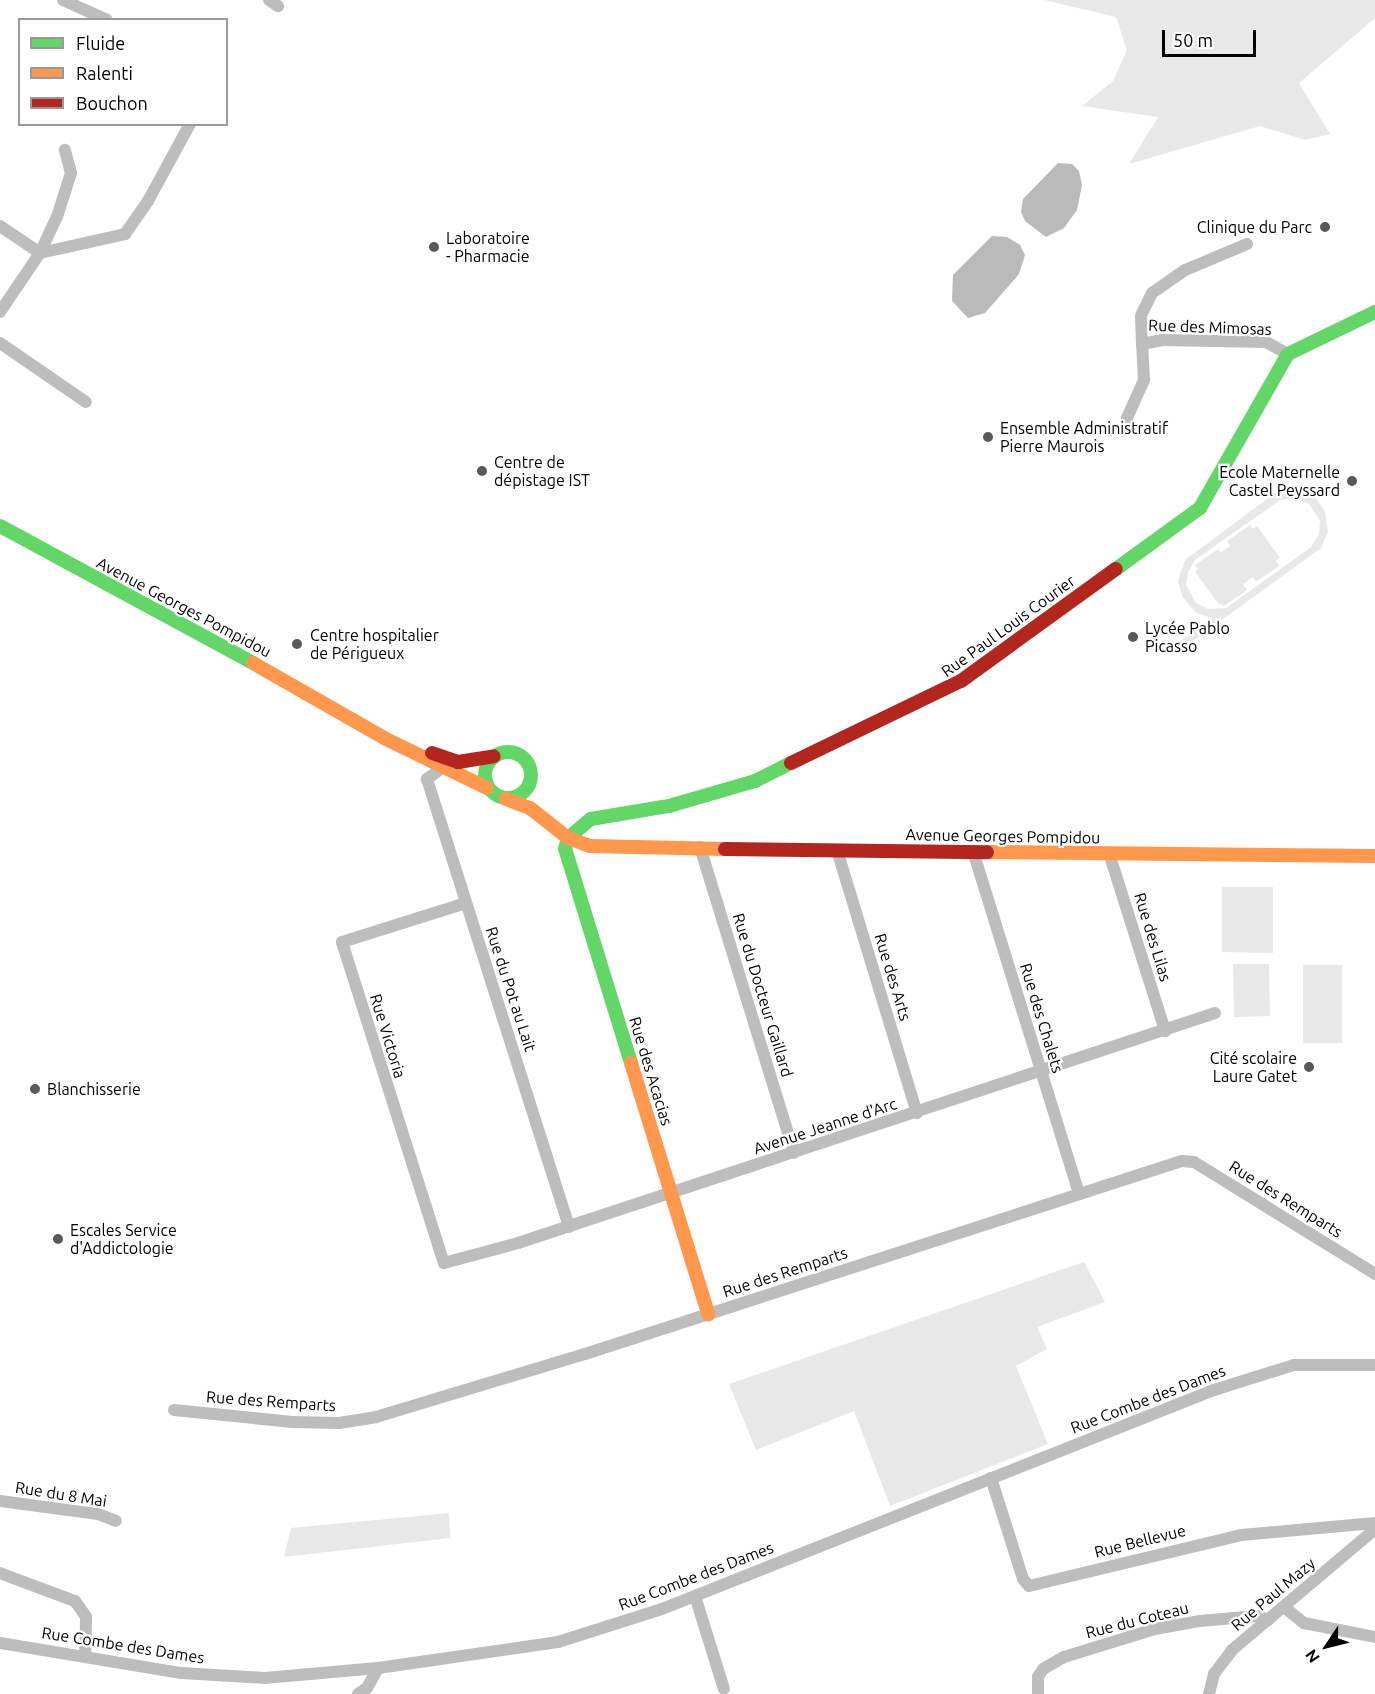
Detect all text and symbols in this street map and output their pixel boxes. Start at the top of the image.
legend [18,18,228,126]
scale bar [1165,18,1260,56]
text: 50 m [1173,30,1213,50]
text: Fluide [76,33,125,53]
text: Ralenti [76,63,133,83]
text: Bouchon [76,93,148,113]
place label: Clinique du Parc [1197,217,1312,237]
marker: Clinique du Parc [1316,218,1334,236]
place label: Laboratoire - Pharmacie [446,228,530,266]
marker: Laboratoire - Pharmacie [427,240,441,254]
street label: Rue des Mimosas [1148,315,1272,339]
place label: Ensemble Administratif Pierre Maurois [1000,418,1168,456]
marker: Ensemble Administratif Pierre Maurois [981,430,995,444]
place label: Centre de dépistage IST [494,452,590,490]
place label: Ecole Maternelle Castel Peyssard [1219,462,1340,500]
marker: Centre de dépistage IST [475,464,489,478]
marker: Ecole Maternelle Castel Peyssard [1345,474,1359,488]
street label: Avenue Georges Pompidou [94,553,274,661]
street label: Rue Paul Louis Courier [937,571,1079,681]
place label: Lycée Pablo Picasso [1145,618,1230,656]
place label: Centre hospitalier de Périgueux [310,625,439,663]
marker: Lycée Pablo Picasso [1126,630,1140,644]
marker: Centre hospitalier de Périgueux [288,635,306,653]
street label: Avenue Georges Pompidou [905,825,1101,847]
street label: Rue des Lilas [1130,890,1176,984]
street label: Rue du Docteur Gaillard [729,911,797,1079]
street label: Rue du Pot au Lait [482,924,540,1054]
street label: Rue des Arts [871,931,915,1023]
street label: Rue des Chalets [1016,961,1068,1075]
street label: Rue Victoria [366,991,410,1081]
street label: Rue des Acacias [625,1014,677,1128]
place label: Cité scolaire Laure Gatet [1210,1048,1297,1086]
marker: Cité scolaire Laure Gatet [1302,1060,1316,1074]
place label: Blanchisserie [47,1079,141,1099]
marker: Blanchisserie [28,1082,42,1096]
street label: Avenue Jeanne d'Arc [751,1094,899,1158]
street label: Rue des Remparts [1226,1156,1346,1242]
place label: Escales Service d'Addictologie [70,1220,177,1258]
marker: Escales Service d'Addictologie [51,1232,65,1246]
street label: Rue des Remparts [720,1243,850,1301]
street label: Rue Combe des Dames [1068,1361,1228,1437]
street label: Rue des Remparts [206,1387,336,1415]
street label: Rue du 8 Mai [14,1477,108,1511]
street label: Rue Bellevue [1092,1520,1188,1562]
street label: Rue Combe des Dames [616,1538,776,1614]
street label: Rue Paul Mazy [1227,1553,1319,1635]
street label: Rue du Coteau [1084,1598,1190,1642]
north arrow [1297,1616,1357,1676]
street label: Rue Combe des Dames [40,1623,206,1667]
text: N [1301,1646,1323,1666]

